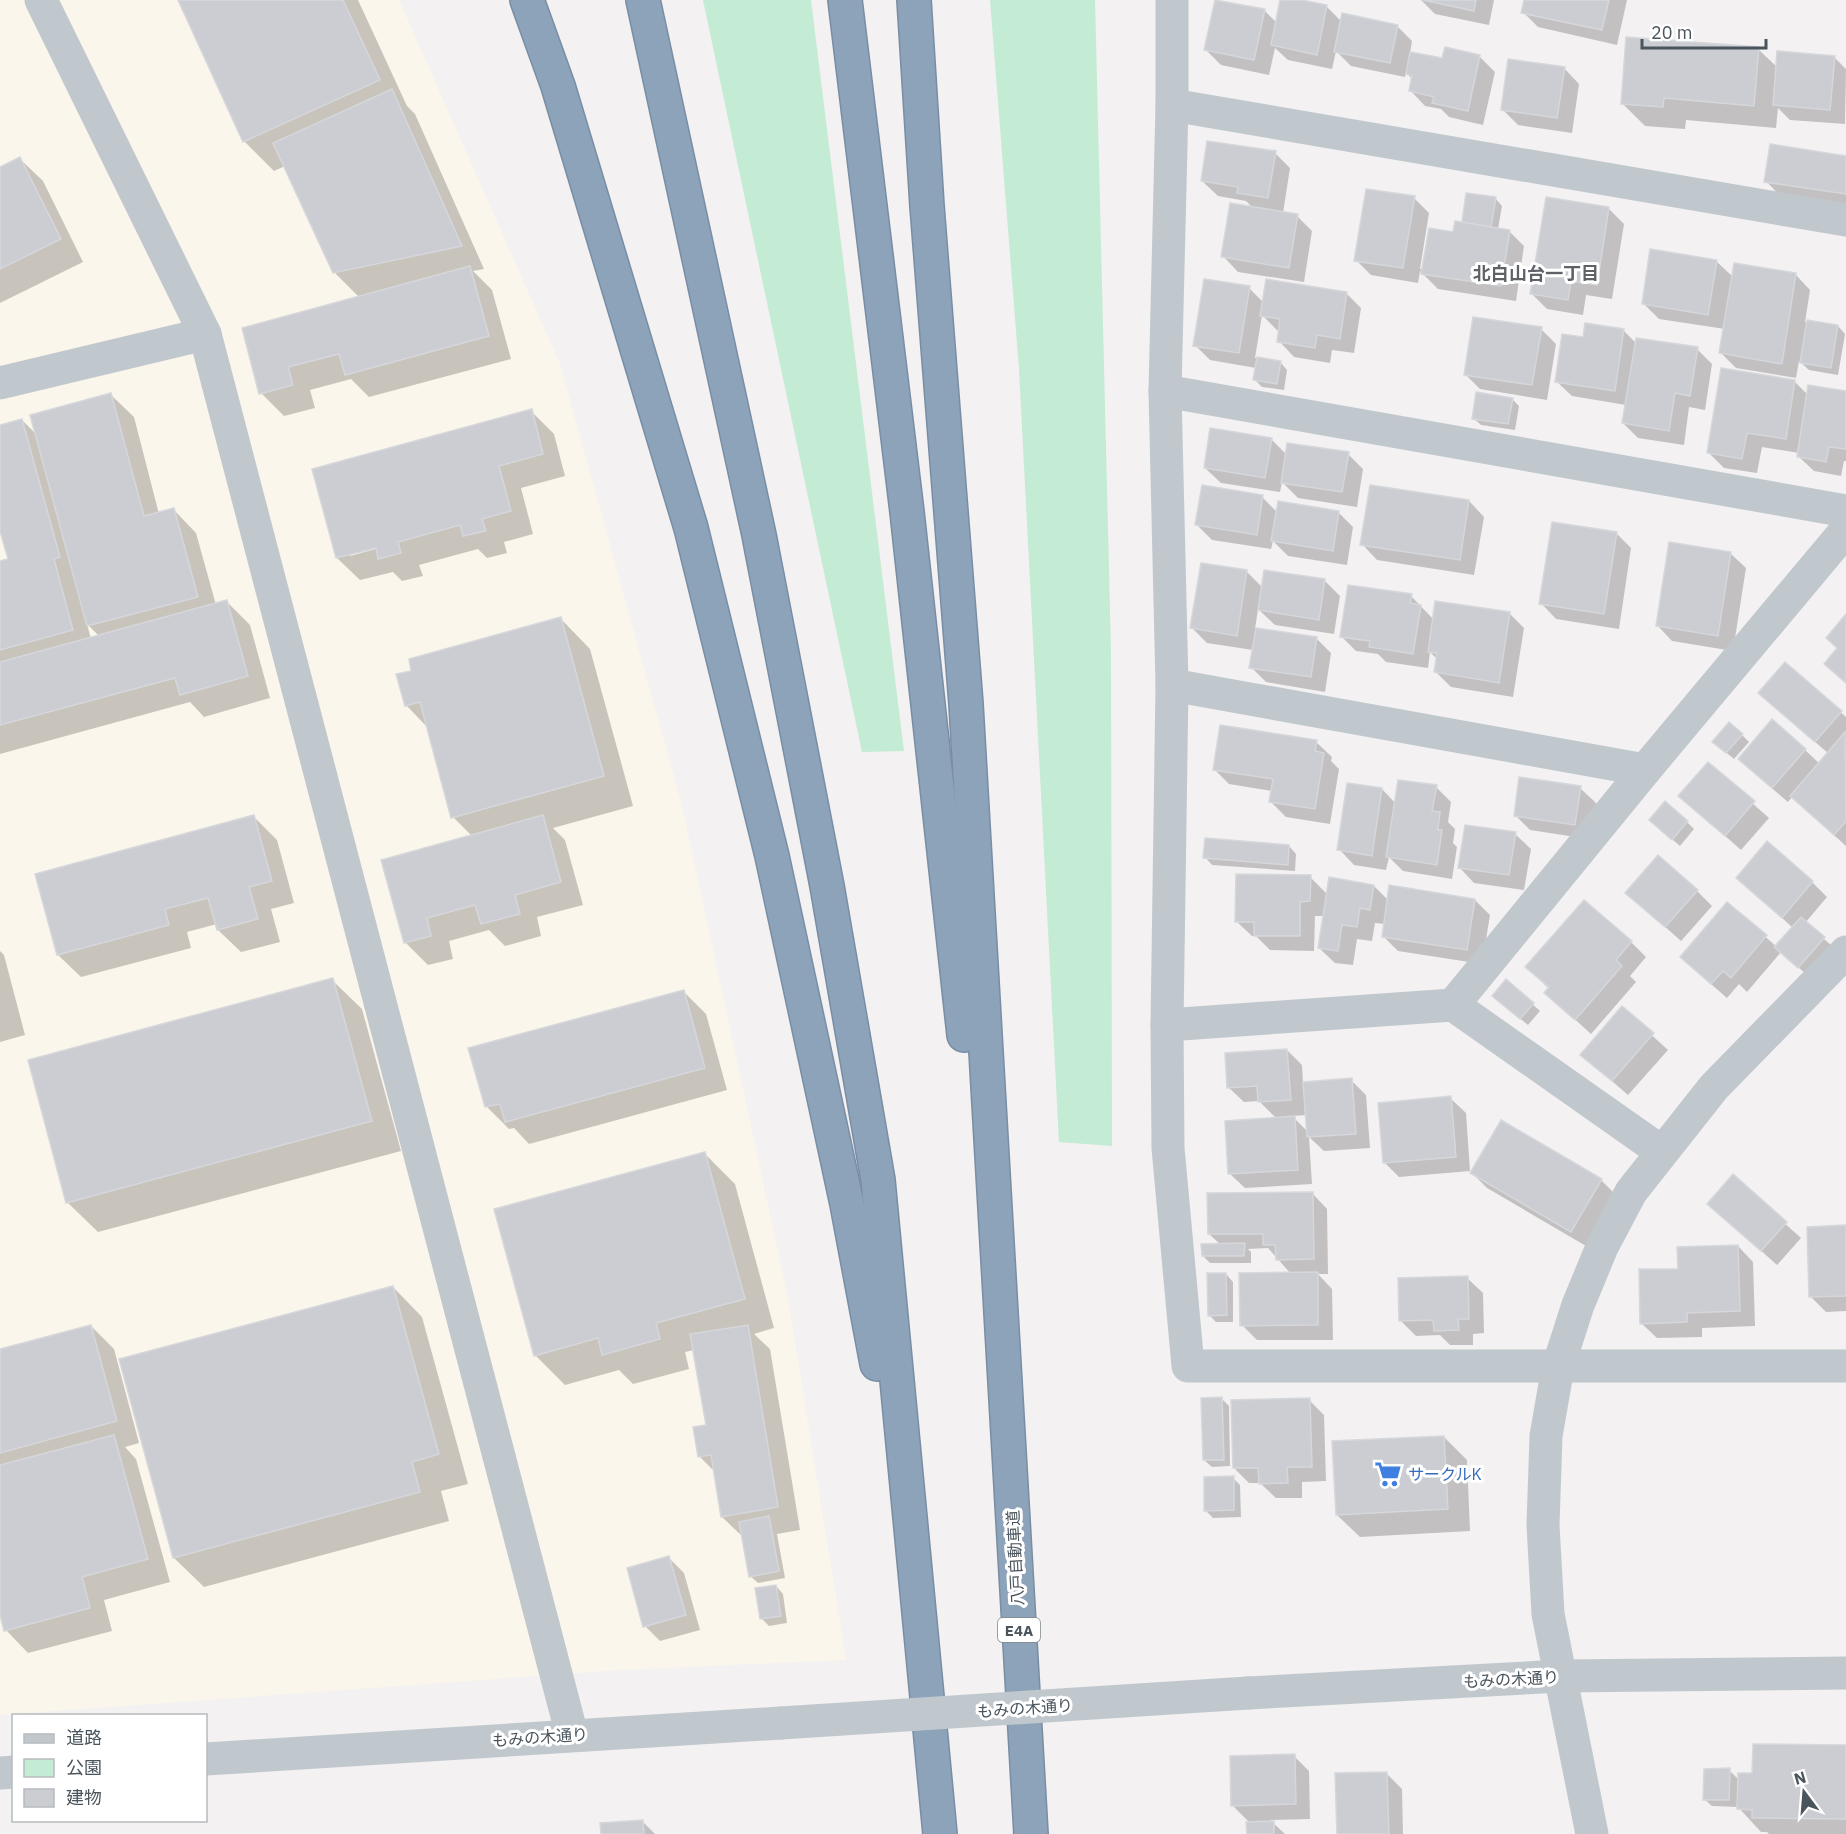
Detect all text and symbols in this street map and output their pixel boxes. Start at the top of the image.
scale bar [1642,12,1766,50]
text: 20 m [1651,21,1693,44]
district label: 北白山台一丁目 [1473,262,1599,285]
supermarket icon: サークルK [1373,1459,1403,1489]
place label: サークルK [1408,1464,1482,1484]
street label: 八戸自動車道 [1003,1510,1027,1606]
road number: E4A [998,1618,1040,1642]
street label: もみの木通り [1463,1667,1559,1691]
street label: もみの木通り [976,1695,1074,1721]
legend [12,1714,207,1822]
street label: もみの木通り [491,1724,589,1750]
text: 道路 [66,1726,102,1749]
text: 公園 [66,1756,102,1779]
north arrow [1774,1762,1834,1822]
text: N [1792,1766,1808,1789]
text: 建物 [66,1786,102,1809]

